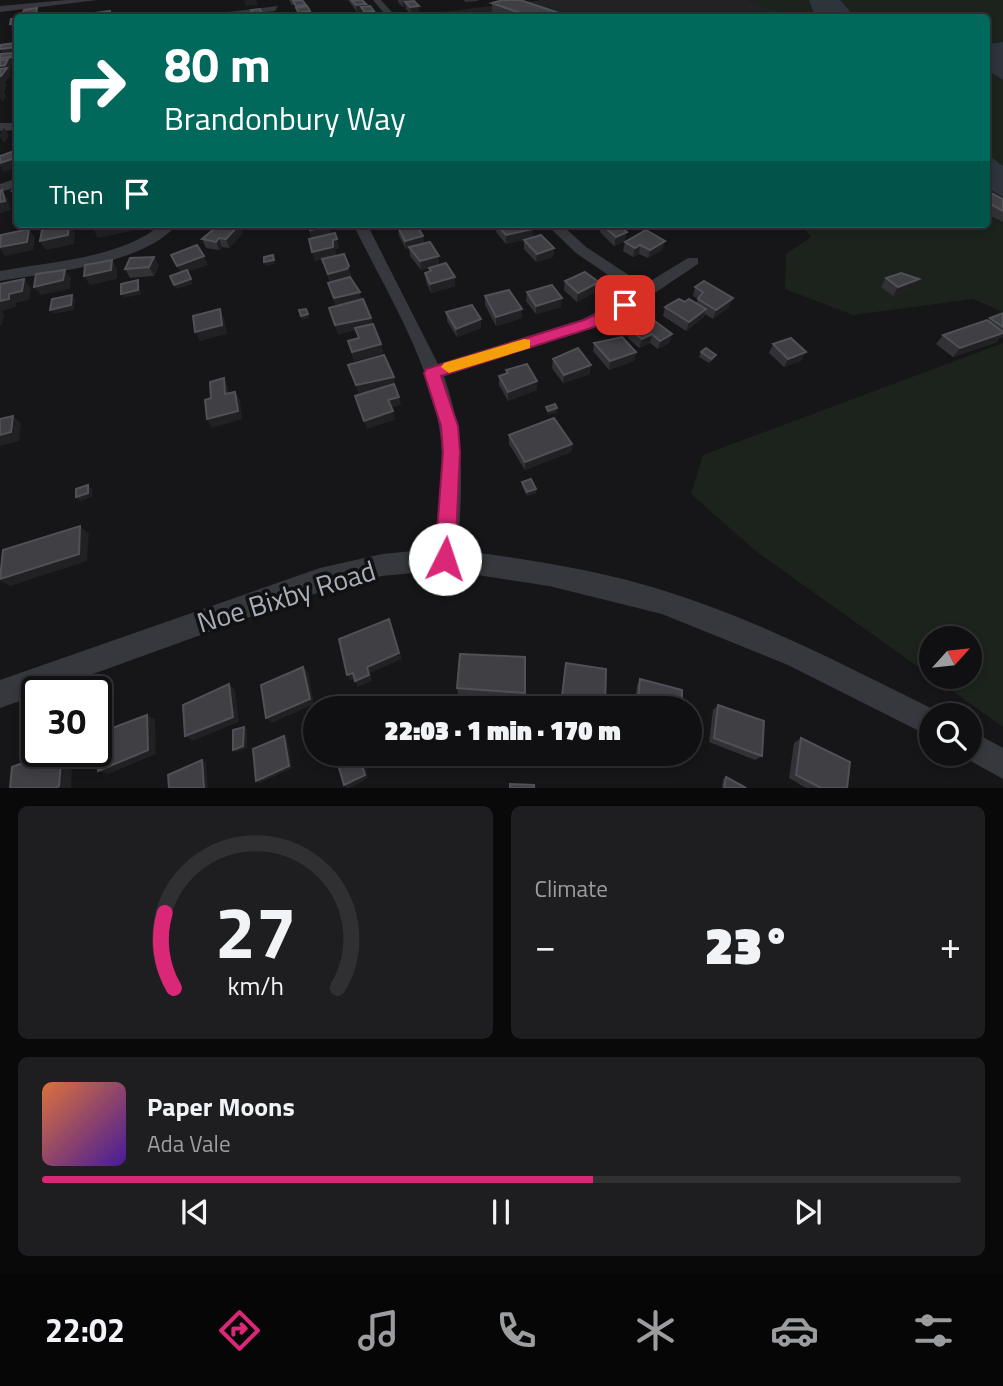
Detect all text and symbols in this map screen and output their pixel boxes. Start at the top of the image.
text: 80 m [164,26,271,101]
icon: right [49,42,140,133]
text: Brandonbury Way [164,94,406,142]
text: Then [49,175,104,214]
icon: arrive [118,175,156,213]
pin [595,275,655,335]
icon: arrive [606,286,644,324]
position arrow [408,522,482,596]
street label: Noe Bixby Road [191,548,381,644]
north arrow [919,626,982,690]
map controls [919,626,982,766]
speed limit sign: 30 [21,676,112,767]
button: search [919,703,982,766]
text: 22:03 · 1 min · 170 m [384,711,621,750]
text: Climate [535,871,608,906]
text: 27 [214,877,296,987]
text: 23° [705,905,791,984]
text: − [535,916,556,974]
text: + [940,916,961,974]
text: km/h [227,967,284,1005]
text: Paper Moons [147,1087,295,1126]
text: Ada Vale [147,1126,231,1161]
icon: previous [176,1193,214,1231]
icon: pause [482,1193,520,1231]
icon: next [789,1193,827,1231]
text: 22:02 [45,1306,125,1354]
icon: directions [215,1306,264,1355]
icon: music [354,1306,403,1355]
icon: phone [492,1306,541,1355]
icon: climate [631,1306,680,1355]
icon: car [770,1306,819,1355]
icon: filters [909,1306,958,1355]

